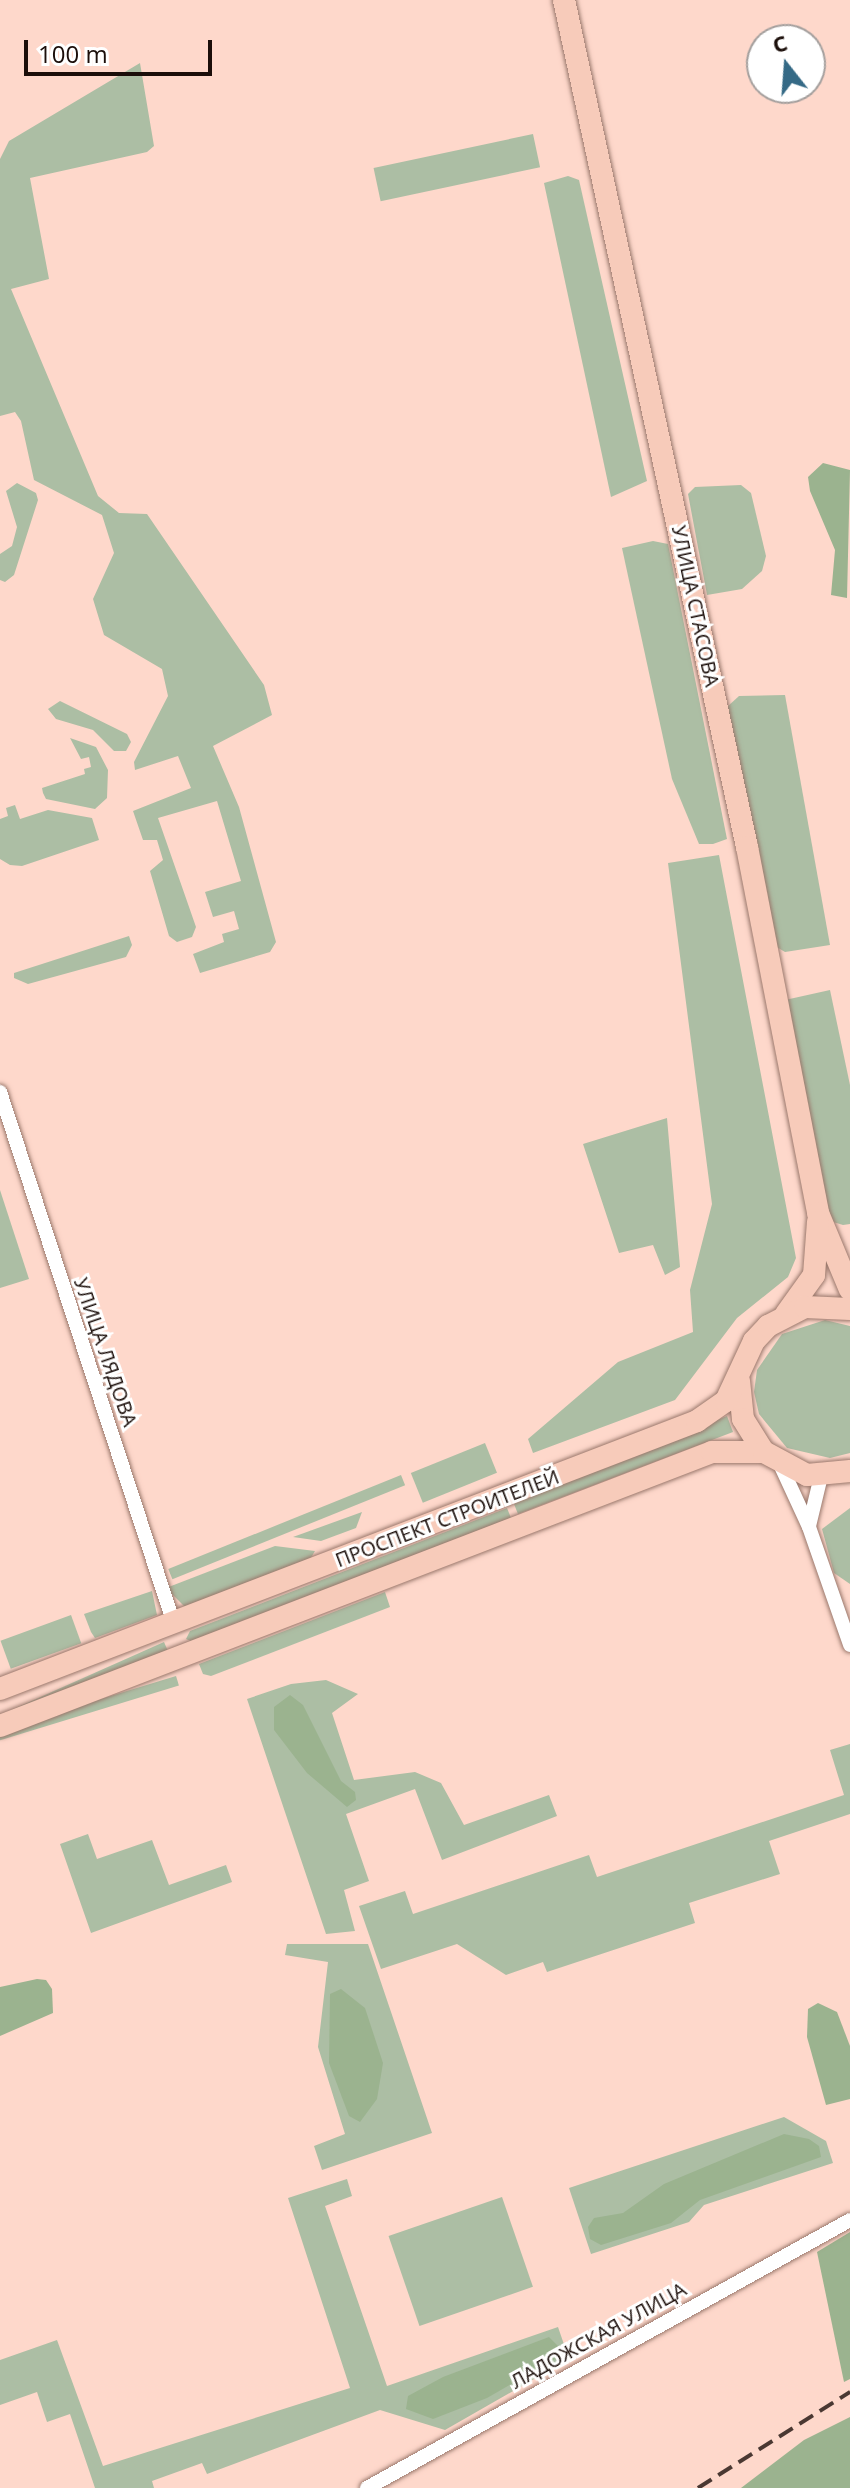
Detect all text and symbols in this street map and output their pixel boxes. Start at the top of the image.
scale bar [28,24,216,74]
north arrow [746,24,826,104]
text: С [768,27,791,59]
text: 100 m [38,37,108,70]
street label: УЛИЦА СТАСОВА [667,523,725,689]
street label: УЛИЦА ЛЯДОВА [69,1274,143,1430]
street label: ПРОСПЕКТ СТРОИТЕЛЕЙ [332,1464,562,1572]
street label: ЛАДОЖСКАЯ УЛИЦА [506,2277,690,2393]

